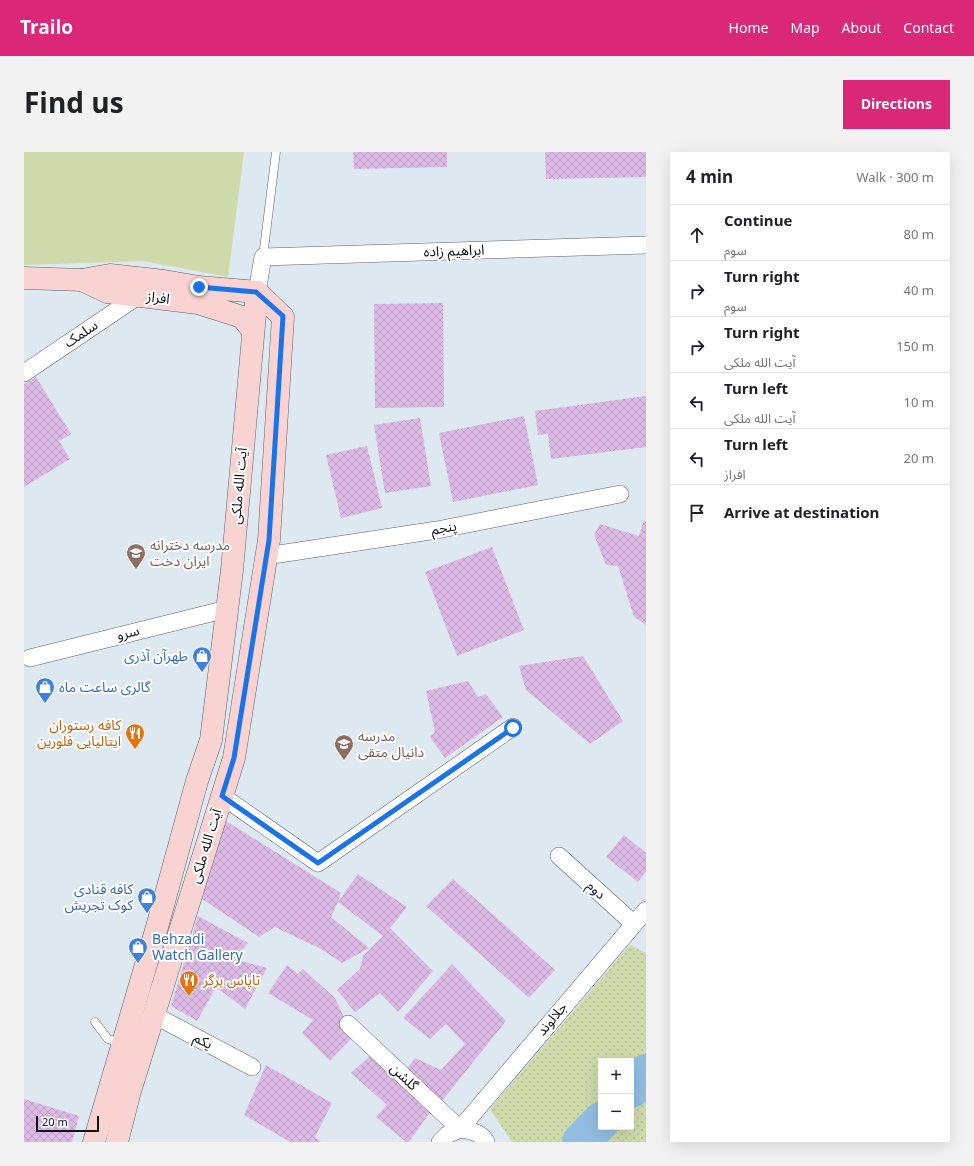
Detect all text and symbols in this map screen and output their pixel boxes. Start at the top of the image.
text: Trailo [20,8,73,48]
text: Home [729,14,768,43]
text: Map [790,14,820,43]
text: About [842,14,881,43]
text: Contact [903,14,954,43]
text: Find us [24,75,124,134]
button: Directions [843,80,950,129]
text: 4 min [686,160,733,196]
text: Walk · 300 m [856,164,934,192]
text: Continue [724,205,792,237]
text: 80 m [904,221,934,249]
icon: ahead [686,224,708,246]
street label: ابراهیم زاده [423,235,485,267]
text: سوم [724,237,747,265]
text: Turn right [724,261,800,293]
text: 40 m [904,277,934,305]
route end [190,278,208,296]
icon: right [686,280,708,302]
street label: افراز [144,282,171,314]
text: سوم [724,293,747,321]
street label: سلمک [58,312,104,356]
text: Turn right [724,317,800,349]
text: 150 m [896,333,934,361]
icon: right [686,336,708,358]
text: آیت الله ملکی [724,349,796,377]
text: Turn left [724,373,788,405]
text: 10 m [904,389,934,417]
icon: left [686,392,708,414]
text: آیت الله ملکی [724,405,796,433]
text: Turn left [724,429,788,461]
street label: آیت الله ملکی [221,445,257,526]
text: 20 m [904,445,934,473]
icon: left [686,448,708,470]
text: افراز [724,461,746,489]
text: Arrive at destination [724,497,879,529]
icon: arrive [686,502,708,524]
street label: پنجم [429,511,459,545]
place label: مدرسه دخترانه ایران دخت [150,531,230,576]
school or university icon: مدرسه دخترانه ایران دخت [125,542,147,570]
street label: سرو [113,616,143,650]
place label: طهرآن آذری [124,642,188,671]
shop icon: طهرآن آذری [191,645,213,673]
place label: گالری ساعت ماه [59,673,151,702]
shop icon: گالری ساعت ماه [34,676,56,704]
place label: کافه رستوران ایتالیایی فلورین [37,711,121,756]
route start [504,719,522,737]
restaurant icon: کافه رستوران ایتالیایی فلورین [124,722,146,750]
place label: مدرسه دانیال متقی [358,722,425,767]
school or university icon: مدرسه دانیال متقی [333,733,355,761]
street label: آیت الله ملکی [181,804,231,887]
street label: دوم [579,873,613,908]
place label: کافه قنادی کوک تجریش [65,875,133,920]
shop icon: کافه قنادی کوک تجریش [136,886,158,914]
place label: Behzadi Watch Gallery [152,925,244,970]
shop icon: Behzadi Watch Gallery [127,936,149,964]
place label: تاپاس برگر [202,966,260,995]
restaurant icon: تاپاس برگر [178,969,200,997]
street label: جلالوند [529,995,575,1043]
street label: یکم [188,1024,218,1058]
street label: گلشن [382,1055,426,1099]
map controls [598,1058,634,1130]
button: + [598,1058,634,1094]
button: − [598,1094,634,1130]
text: 20 m [42,1111,68,1134]
scale bar [36,1114,99,1133]

